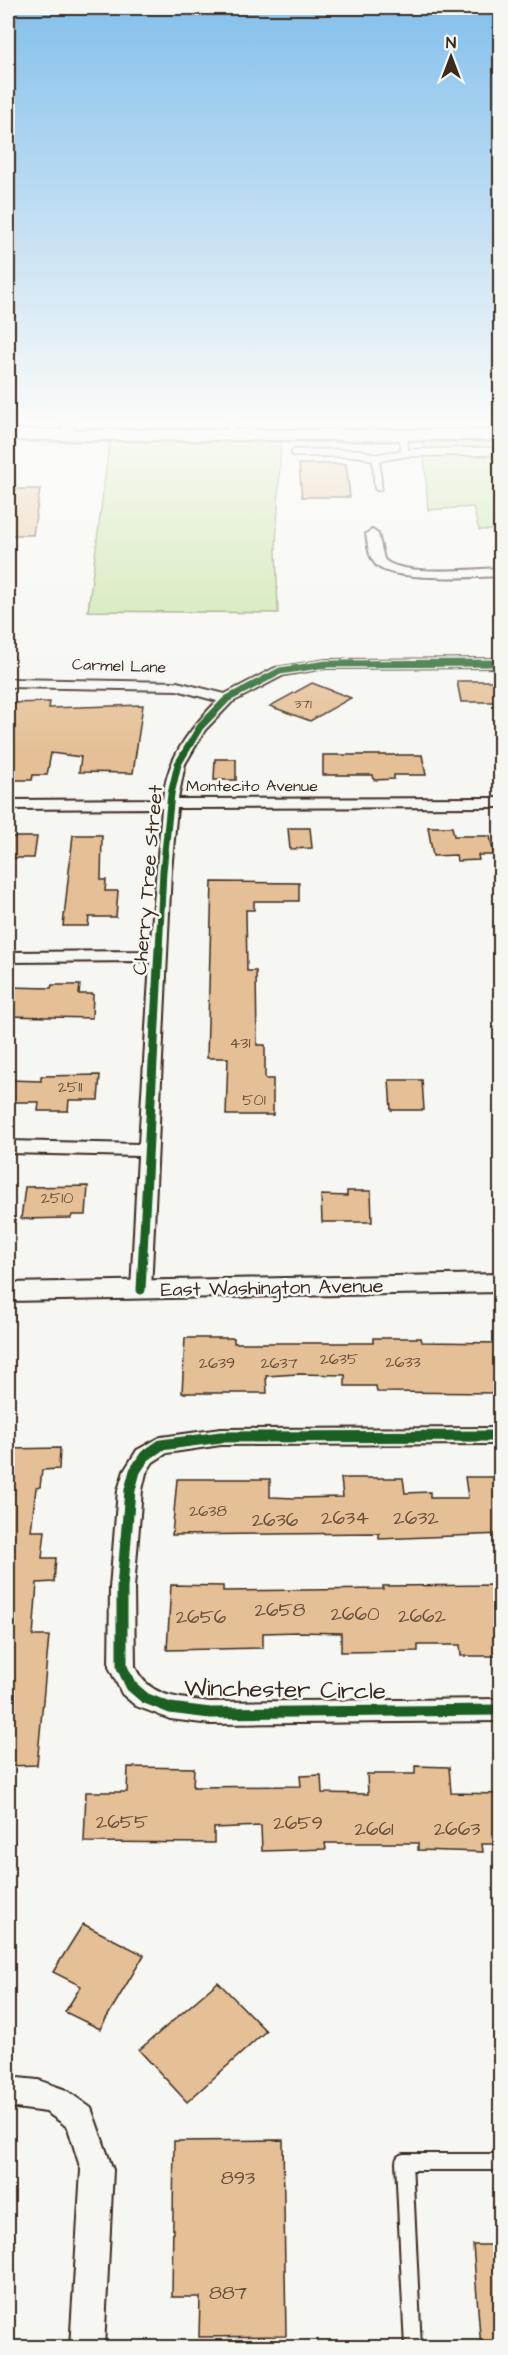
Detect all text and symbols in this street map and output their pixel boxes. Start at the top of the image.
north arrow [421,27,481,87]
text: N [446,32,456,54]
street label: Carmel Lane [72,653,167,679]
house number: 371 [294,694,312,714]
street label: Montecito Avenue [186,775,318,797]
street label: Cherry Tree Street [126,784,171,976]
house number: 431 [229,1032,251,1054]
house number: 2511 [58,1076,82,1098]
house number: 501 [242,1089,266,1111]
house number: 2510 [41,1187,73,1209]
street label: East Washington Avenue [160,1272,384,1305]
house number: 2635 [320,1348,359,1370]
house number: 2633 [385,1351,421,1373]
house number: 2639 [199,1352,235,1374]
house number: 2637 [260,1352,298,1374]
house number: 2638 [189,1500,227,1522]
house number: 2634 [321,1504,369,1532]
house number: 2632 [393,1504,439,1532]
house number: 2636 [252,1506,299,1534]
house number: 2658 [254,1596,306,1624]
house number: 2660 [330,1600,380,1628]
house number: 2662 [398,1602,447,1630]
house number: 2656 [176,1603,227,1631]
street label: Winchester Circle [184,1671,386,1709]
house number: 2655 [96,1808,148,1836]
house number: 2659 [273,1809,323,1837]
house number: 2661 [354,1815,394,1843]
house number: 2663 [434,1815,480,1843]
house number: 893 [221,2164,255,2192]
house number: 887 [209,2279,247,2307]

